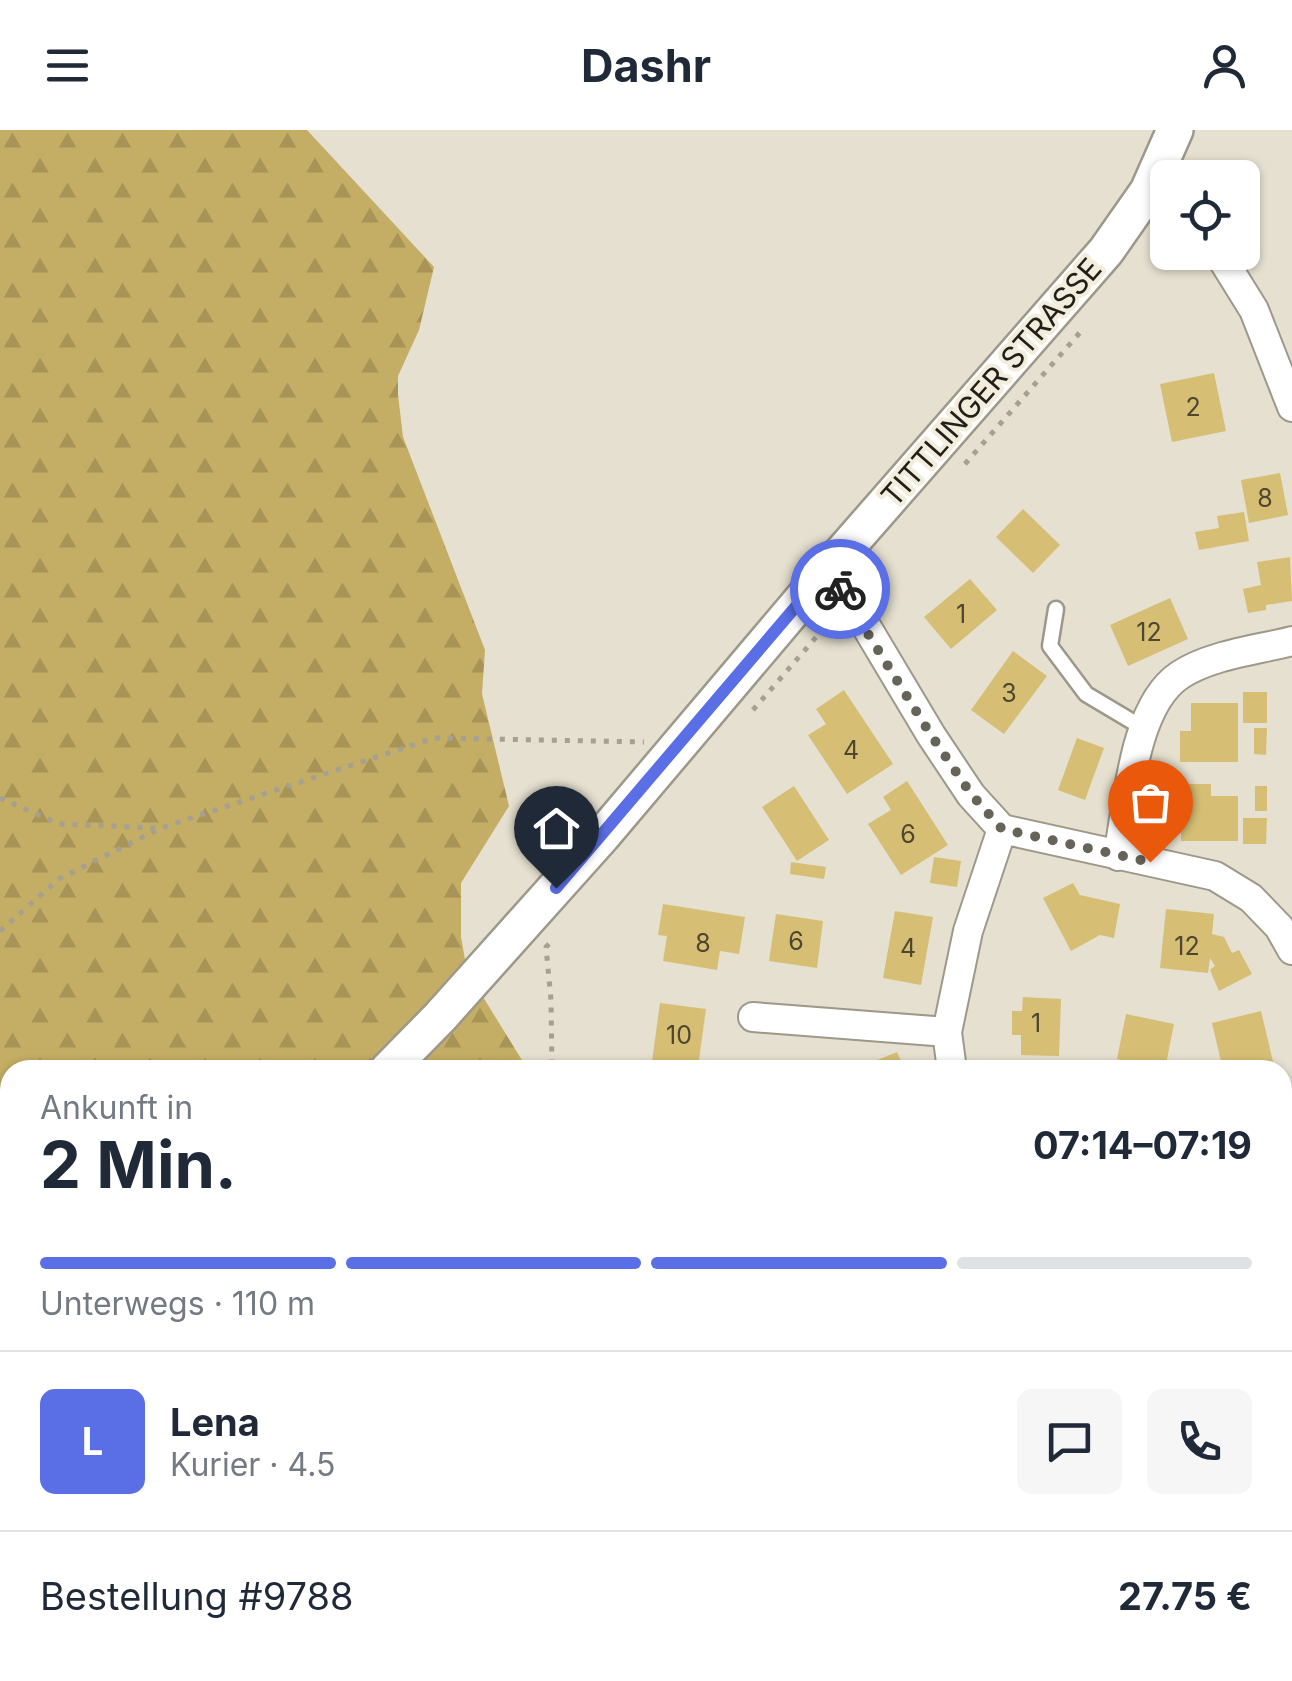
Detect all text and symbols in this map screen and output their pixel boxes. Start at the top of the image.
icon: menu [40,38,95,93]
text: Dashr [581,38,711,93]
icon: person [1197,38,1252,93]
map controls [1150,160,1260,270]
button: locate [1150,160,1260,270]
street label: TITTLINGER STRASSE [873,251,1109,513]
house number: 2 [1185,392,1201,422]
house number: 8 [1257,483,1273,513]
courier [790,539,890,639]
icon: bike [813,562,868,617]
house number: 1 [956,599,966,629]
house number: 12 [1136,617,1162,647]
house number: 3 [1001,678,1017,708]
house number: 4 [843,735,859,765]
pin [1108,760,1193,863]
icon: bag [1123,775,1178,830]
pin [514,786,599,889]
icon: home [529,801,584,856]
house number: 6 [900,819,916,849]
house number: 6 [788,926,804,956]
house number: 8 [695,928,711,958]
house number: 12 [1174,931,1200,961]
house number: 4 [900,933,916,963]
house number: 1 [1031,1008,1041,1038]
house number: 10 [666,1020,692,1050]
text: Ankunft in [40,1088,193,1127]
text: 07:14–07:19 [1033,1122,1252,1168]
text: 2 Min. [40,1125,237,1204]
text: Unterwegs · 110 m [40,1284,315,1323]
button: chat [1017,1389,1122,1494]
button: phone [1147,1389,1252,1494]
text: Lena [170,1399,260,1445]
text: L [82,1418,103,1464]
text: Kurier · 4.5 [170,1445,335,1484]
text: Bestellung #9788 [40,1573,353,1619]
text: 27.75 € [1118,1573,1252,1619]

